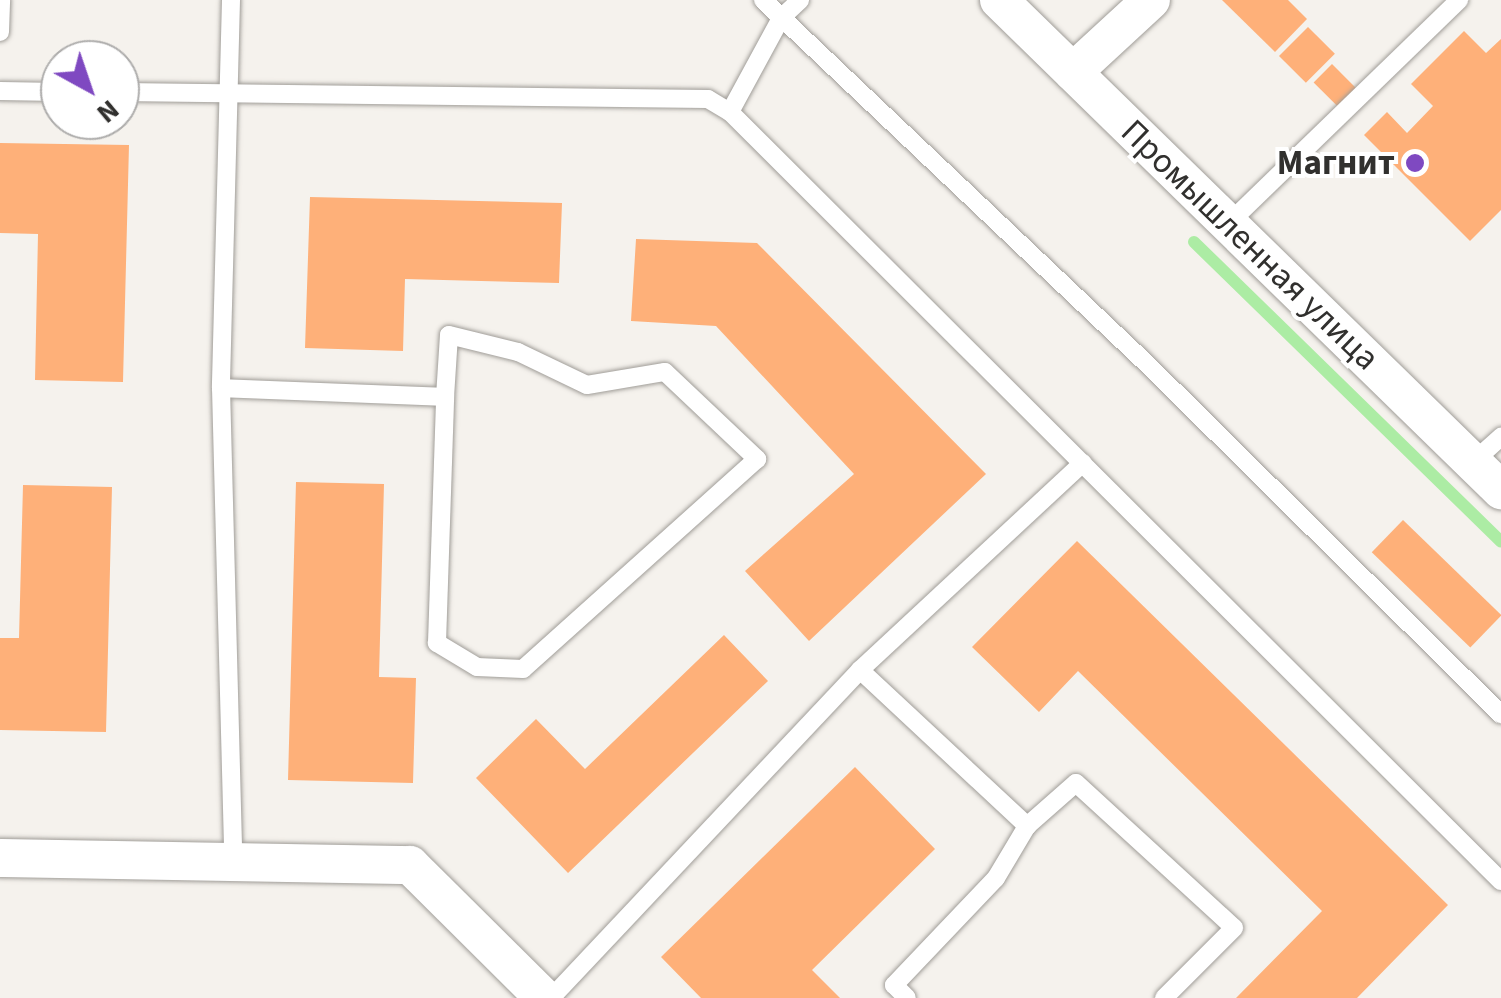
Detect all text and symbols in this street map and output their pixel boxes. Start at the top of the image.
north arrow [40,40,140,140]
text: N [88,90,128,133]
street label: Промышленная улица [1112,111,1388,379]
place label: Магнит [1277,142,1395,184]
marker: Магнит [1404,152,1426,174]

